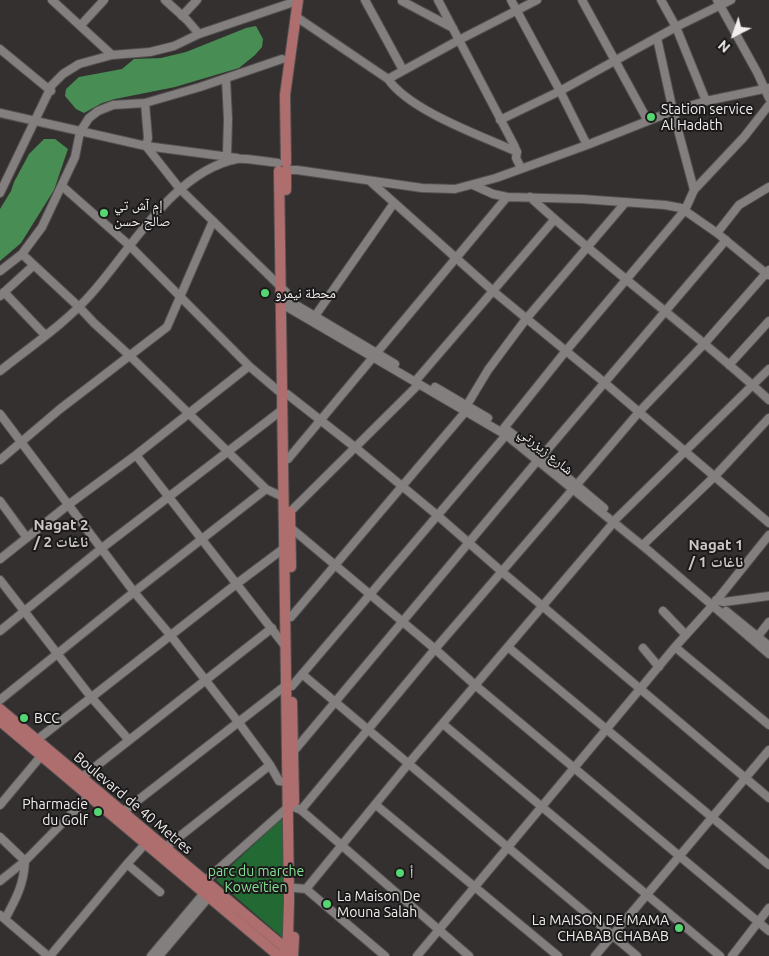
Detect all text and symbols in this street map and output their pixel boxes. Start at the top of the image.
north arrow [709,10,759,60]
text: N [715,37,733,56]
place label: Station service Al Hadath [661,101,753,134]
marker: Station service Al Hadath [645,111,657,123]
place label: إم آش تي صالح حسن [114,197,170,230]
marker: إم آش تي صالح حسن [98,207,110,219]
place label: محطة نيمرو [275,285,336,301]
marker: محطة نيمرو [259,287,271,299]
street label: شارع زيزرتي [515,424,577,478]
district label: Nagat 2 / ناغات 2 [34,516,88,551]
district label: Nagat 1 / ناغات 1 [689,536,743,571]
place label: BCC [34,710,60,726]
marker: BCC [18,712,30,724]
street label: Boulevard de 40 Metres [70,748,196,858]
place label: Pharmacie du Golf [22,796,88,829]
marker: Pharmacie du Golf [92,806,104,818]
park label: parc du marche Koweïtien [208,863,304,896]
place label: أ [410,865,413,881]
marker: أ [394,867,406,879]
place label: La Maison De Mouna Salah [337,888,420,920]
marker: La Maison De Mouna Salah [321,898,333,910]
place label: La MAISON DE MAMA CHABAB CHABAB [532,912,669,944]
marker: La MAISON DE MAMA CHABAB CHABAB [673,922,685,934]

